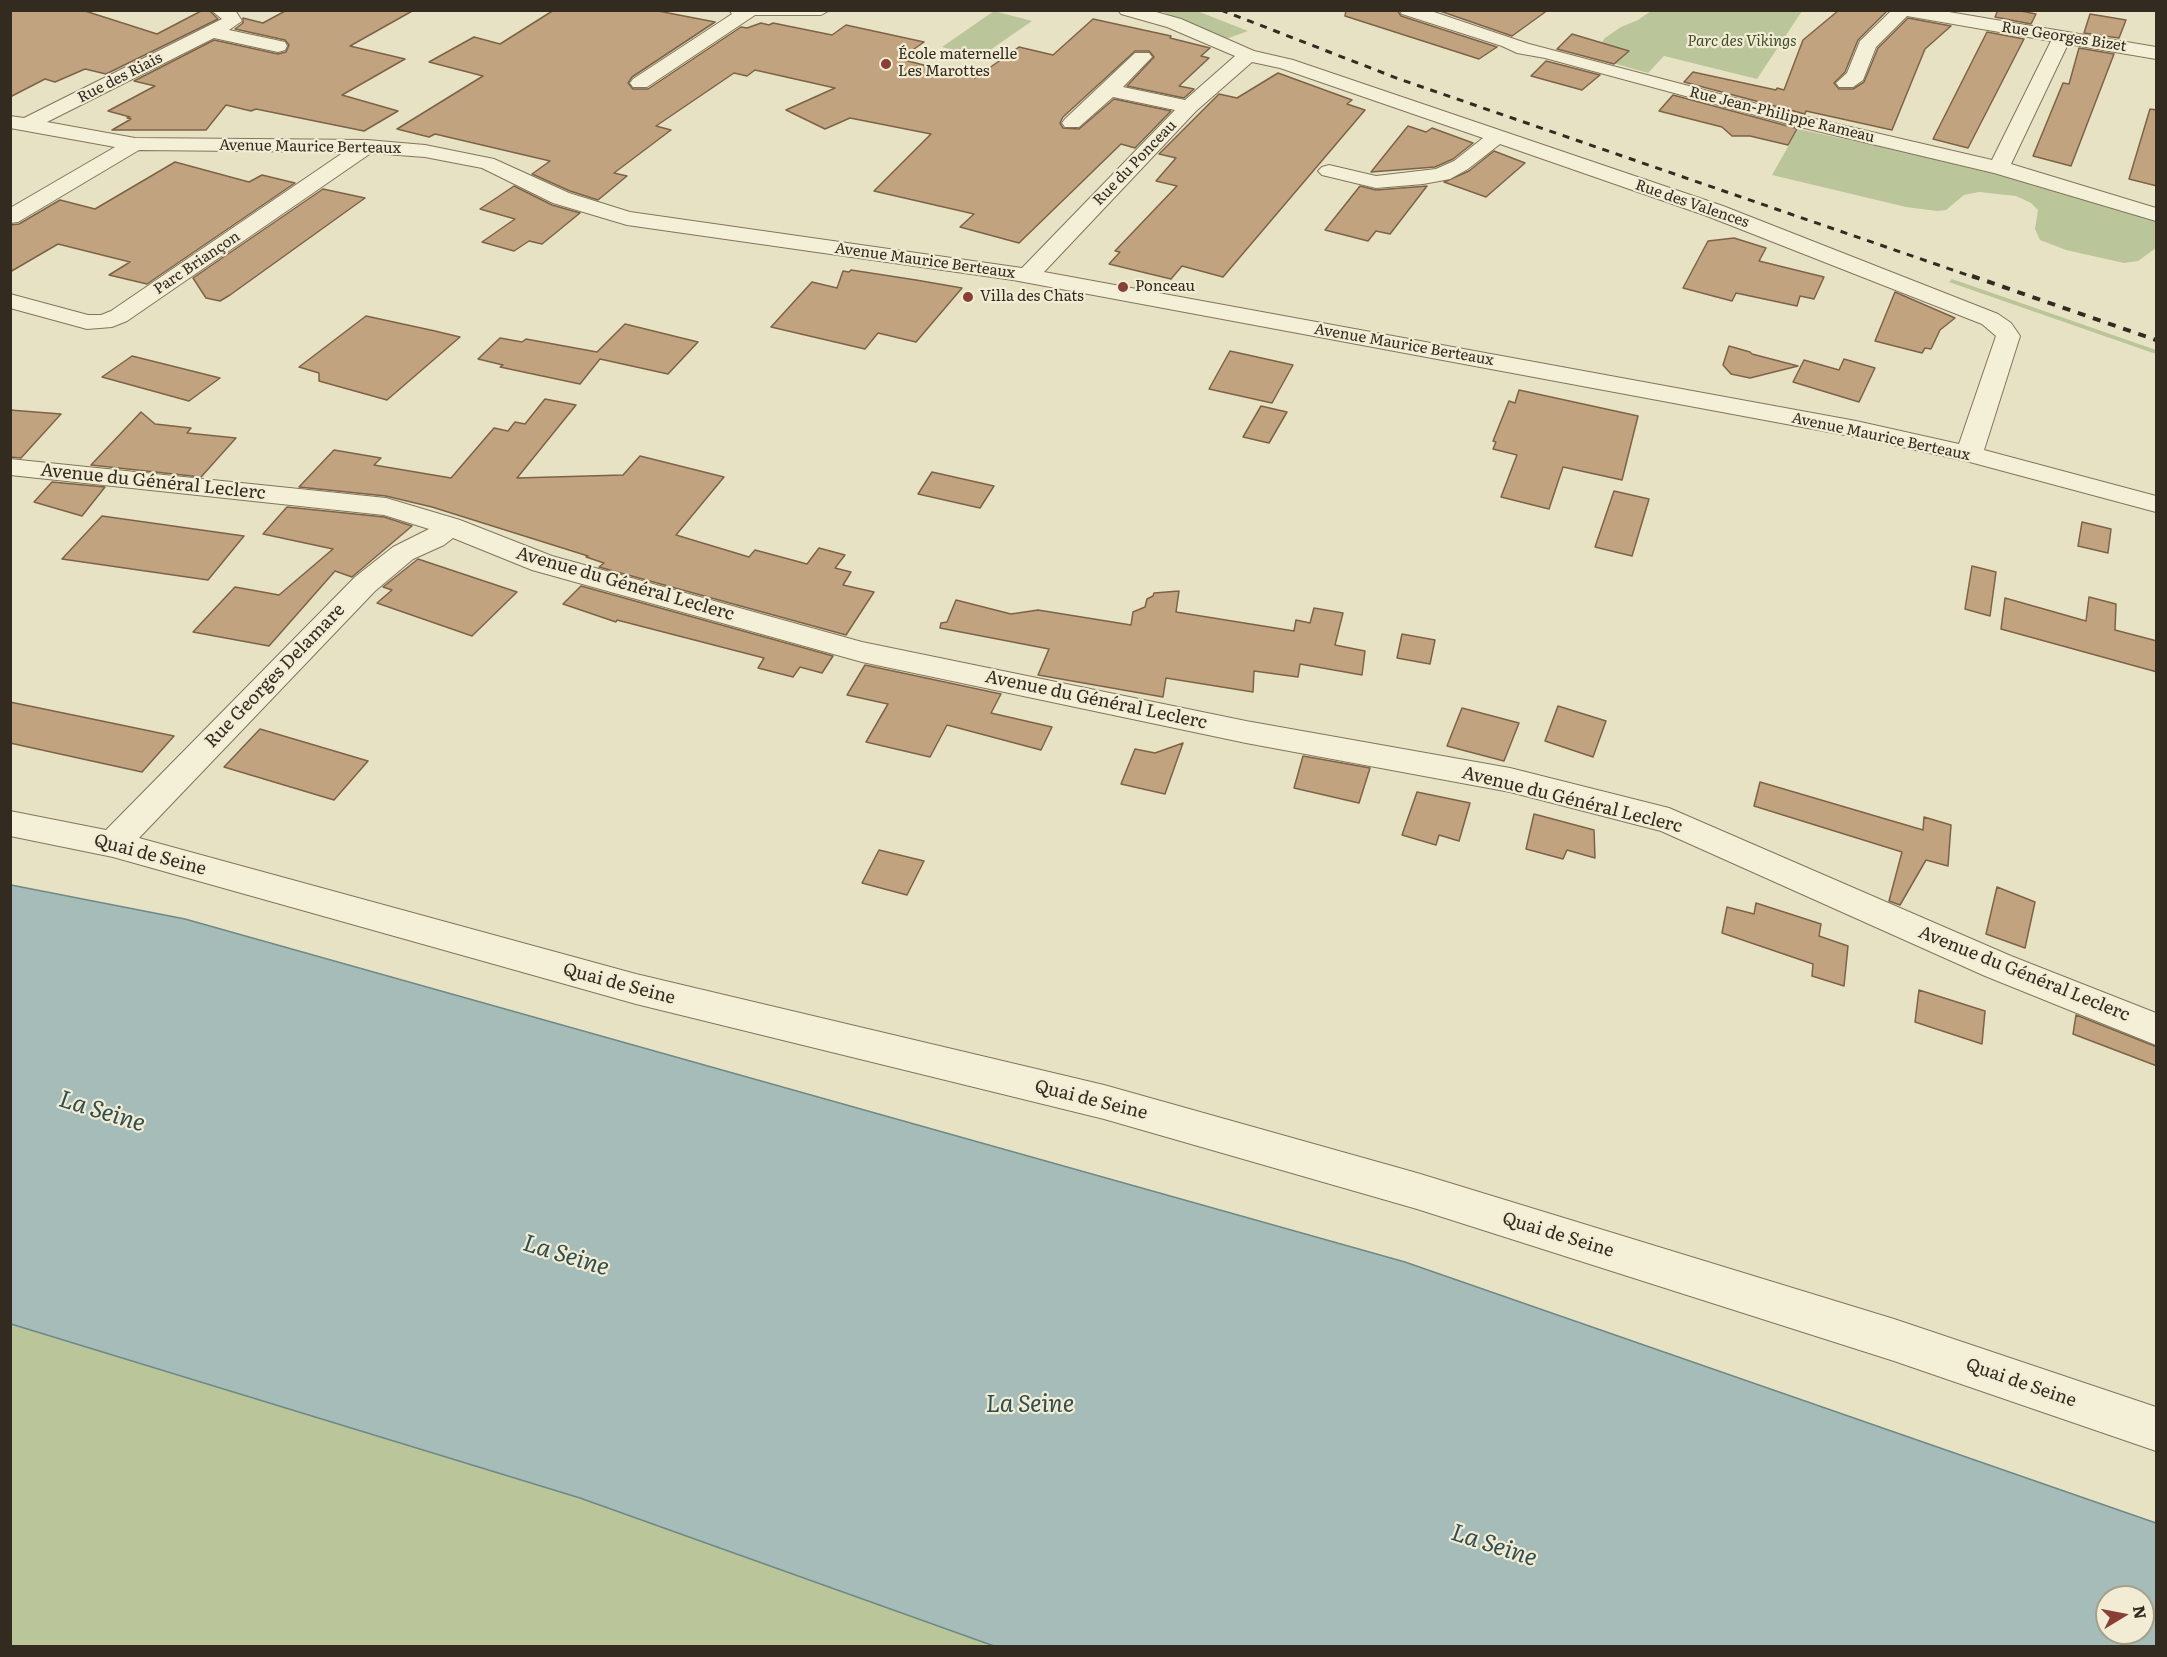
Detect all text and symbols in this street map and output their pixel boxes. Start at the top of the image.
street label: Rue Georges Bizet [2000,18,2128,56]
park label: Parc des Vikings [1687,33,1797,51]
place label: École maternelle Les Marottes [898,46,1017,81]
street label: Rue des Riais [75,49,165,107]
marker: École maternelle Les Marottes [879,57,893,71]
street label: Rue Jean-Philippe Rameau [1687,83,1877,147]
street label: Rue du Ponceau [1090,117,1180,209]
street label: Avenue Maurice Berteaux [219,136,401,158]
street label: Rue des Valences [1633,176,1751,232]
street label: Parc Briançon [150,228,244,298]
street label: Avenue Maurice Berteaux [834,239,1016,283]
place label: Ponceau [1135,278,1195,296]
marker: Ponceau [1116,280,1130,294]
place label: Villa des Chats [980,288,1084,306]
marker: Villa des Chats [961,290,975,304]
street label: Avenue Maurice Berteaux [1313,320,1495,370]
street label: Avenue Maurice Berteaux [1790,409,1972,465]
street label: Avenue du Général Leclerc [39,459,267,505]
street label: Avenue du Général Leclerc [513,542,737,626]
street label: Rue Georges Delamare [201,599,349,753]
street label: Avenue du Général Leclerc [983,666,1209,734]
street label: Avenue du Général Leclerc [1460,762,1684,838]
street label: Quai de Seine [91,830,209,880]
street label: Avenue du Général Leclerc [1915,922,2133,1026]
street label: Quai de Seine [560,959,678,1009]
street label: Quai de Seine [1032,1076,1150,1124]
water label: La Seine [55,1085,149,1139]
street label: Quai de Seine [1500,1208,1616,1262]
water label: La Seine [519,1229,613,1283]
street label: Quai de Seine [1963,1354,2079,1412]
water label: La Seine [986,1391,1074,1419]
water label: La Seine [1447,1519,1541,1573]
north arrow [2095,1585,2155,1645]
text: N [2128,1604,2154,1621]

